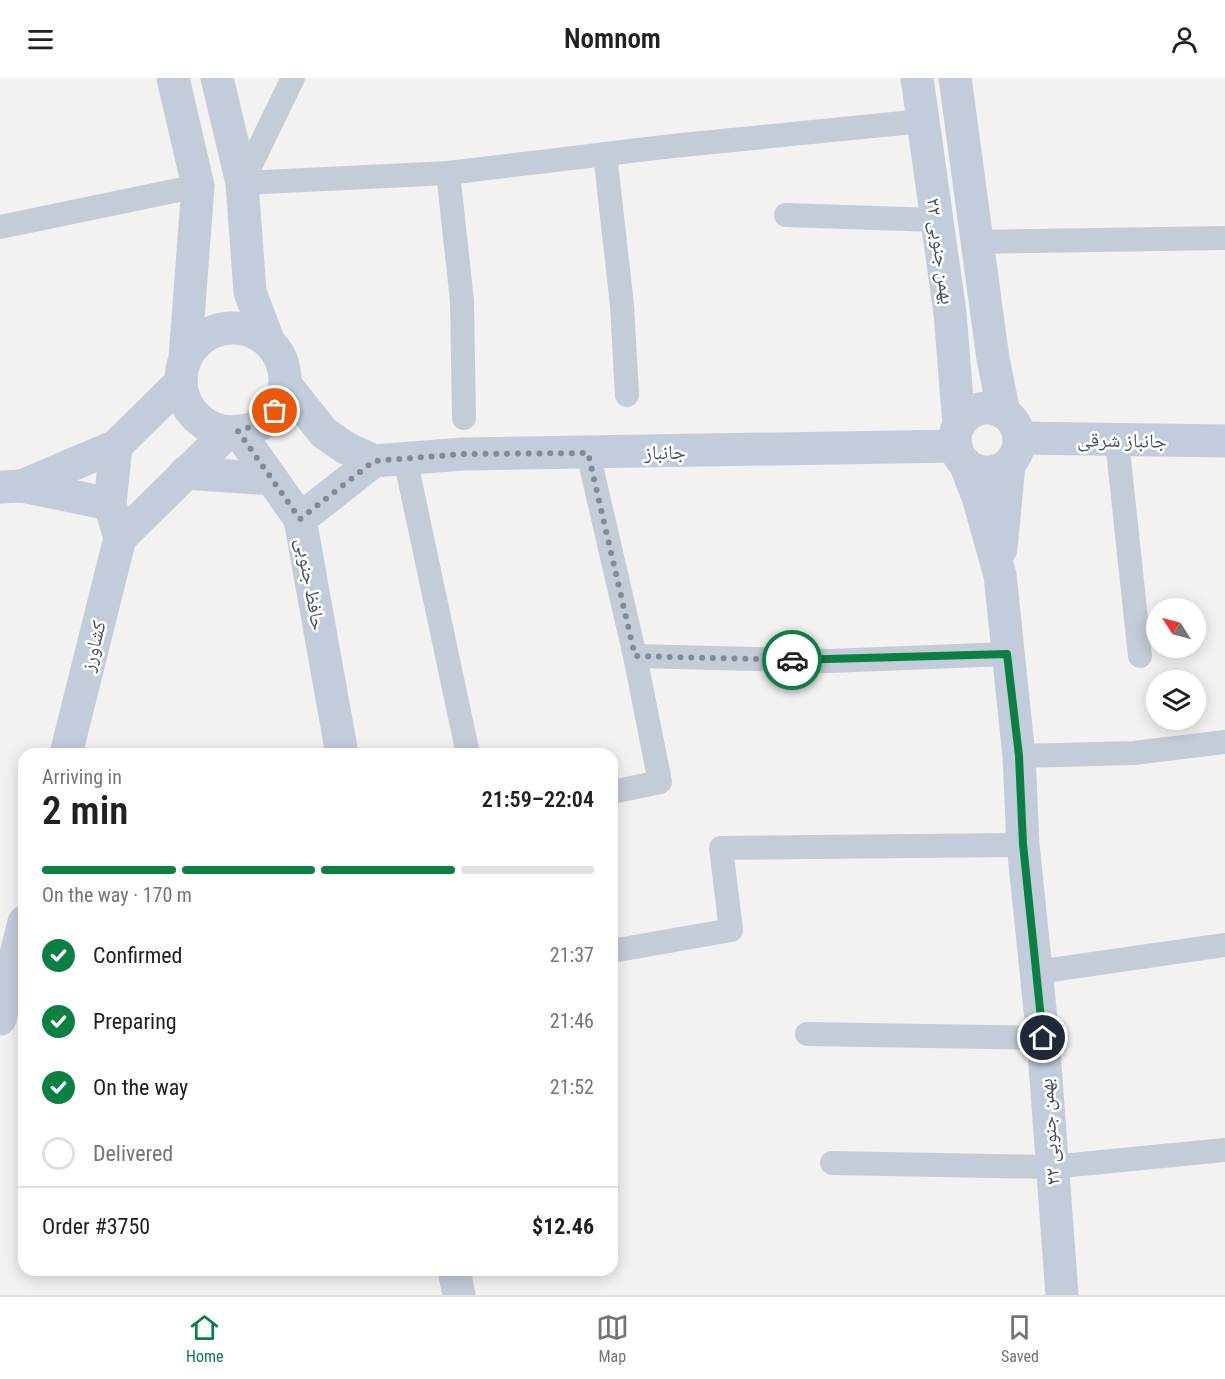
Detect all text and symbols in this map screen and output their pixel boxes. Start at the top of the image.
icon: menu [24,23,57,56]
text: Nomnom [564,23,661,55]
icon: person [1168,23,1201,56]
street label: ۲۲ بهمن جنوبی [922,196,960,306]
pin [249,385,300,436]
icon: bag [258,394,291,427]
street label: جانباز شرقی [1077,427,1167,453]
street label: جانباز [643,440,686,464]
street label: حافظ جنوبی [291,536,331,632]
north arrow [1146,598,1206,658]
map controls [1146,598,1206,730]
street label: کشاورز [75,618,111,675]
courier [762,630,822,690]
icon: car [776,644,809,677]
button: layers [1146,670,1206,730]
text: Arriving in [42,765,122,789]
text: 21:59–22:04 [482,787,594,812]
text: 2 min [42,788,128,834]
text: On the way · 170 m [42,883,192,907]
icon: check [42,939,75,972]
text: Confirmed [93,943,182,968]
text: 21:37 [550,943,594,967]
icon: check [42,1005,75,1038]
text: Preparing [93,1009,177,1034]
text: 21:46 [550,1009,594,1033]
pin [1017,1012,1068,1063]
icon: home [1026,1021,1059,1054]
icon: check [42,1071,75,1104]
text: On the way [93,1075,188,1100]
text: 21:52 [550,1075,594,1099]
street label: ۲۲ بهمن جنوبی [1033,1078,1065,1186]
text: Delivered [93,1141,173,1166]
text: Order #3750 [42,1214,150,1239]
text: $12.46 [532,1214,594,1239]
tab: Home [186,1311,224,1366]
tab: Map [596,1311,629,1366]
tab: Saved [1001,1311,1039,1366]

